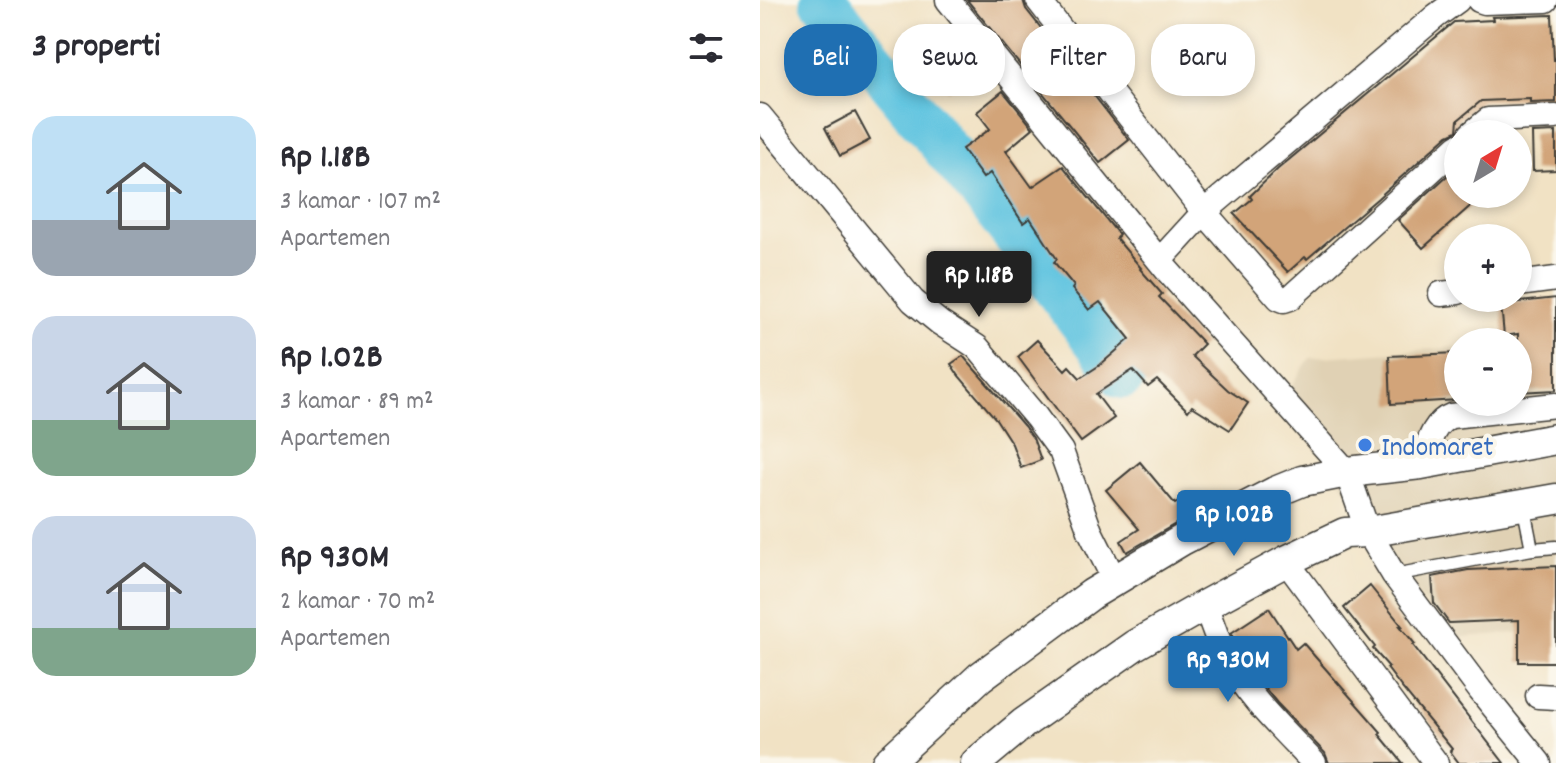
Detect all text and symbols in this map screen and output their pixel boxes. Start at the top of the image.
text: 3 properti [32,24,160,73]
chip: Beli [784,24,877,96]
chip: Sewa [893,24,1005,96]
chip: Filter [1021,24,1135,96]
chip: Baru [1151,24,1255,96]
icon: filters [684,26,728,70]
north arrow [1444,120,1532,208]
map controls [1444,120,1532,416]
text: Rp 1.18B [280,135,370,184]
icon: home [96,148,192,244]
text: 3 kamar · 107 m² [280,184,441,221]
text: Apartemen [280,221,390,258]
button: + [1444,224,1532,312]
pin: Rp 1.18B [896,251,1062,319]
text: Rp 1.18B [944,258,1014,295]
button: − [1444,328,1532,416]
text: Rp 1.02B [280,335,383,384]
icon: home [96,348,192,444]
text: 3 kamar · 89 m² [280,384,434,421]
text: Apartemen [280,421,390,458]
place label: Indomaret [1381,430,1494,470]
marker: Indomaret [1356,436,1374,454]
pin: Rp 1.02B [1151,490,1317,558]
text: Rp 1.02B [1195,497,1273,534]
text: Rp 930M [280,535,389,584]
icon: home [96,548,192,644]
text: 2 kamar · 70 m² [280,584,435,621]
text: Apartemen [280,621,390,658]
pin: Rp 930M [1154,636,1302,704]
text: Rp 930M [1186,643,1270,680]

